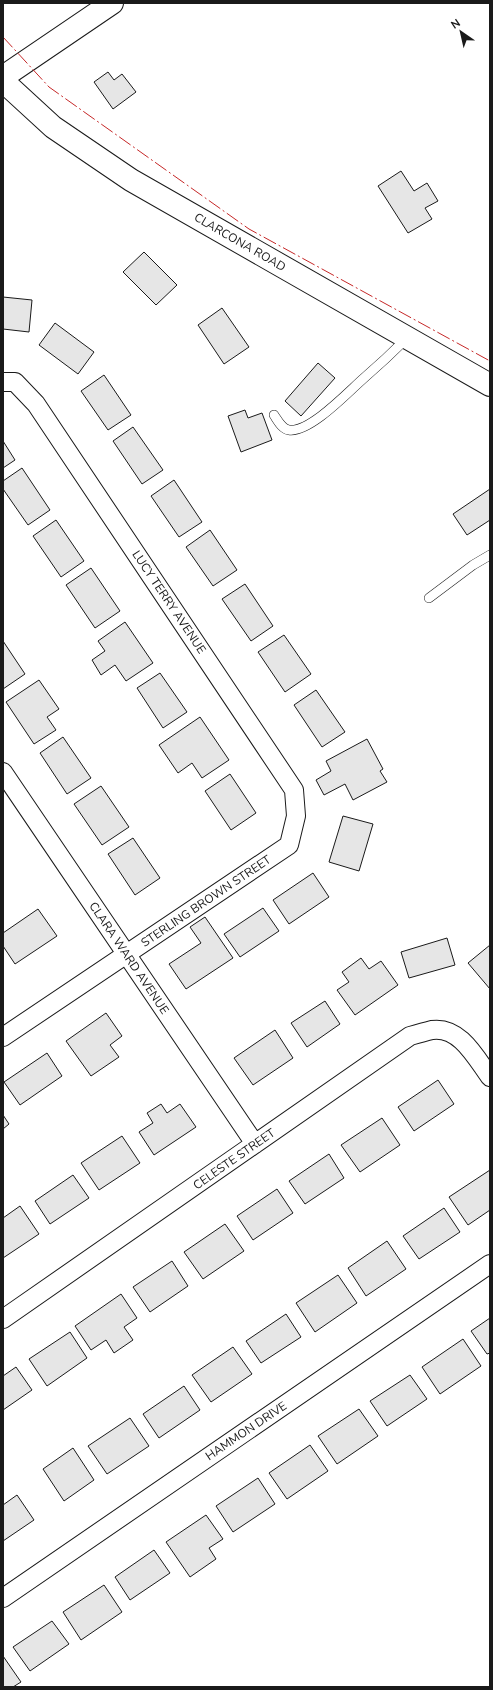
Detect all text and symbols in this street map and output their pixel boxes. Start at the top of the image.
north arrow [441,12,481,52]
text: N [448,16,463,33]
street label: CLARCONA ROAD [191,209,289,275]
street label: LUCY TERRY AVENUE [128,547,210,657]
street label: STERLING BROWN STREET [138,851,275,951]
street label: CLARA WARD AVENUE [85,899,173,1017]
street label: CELESTE STREET [190,1124,279,1193]
street label: HAMMON DRIVE [202,1398,290,1464]

